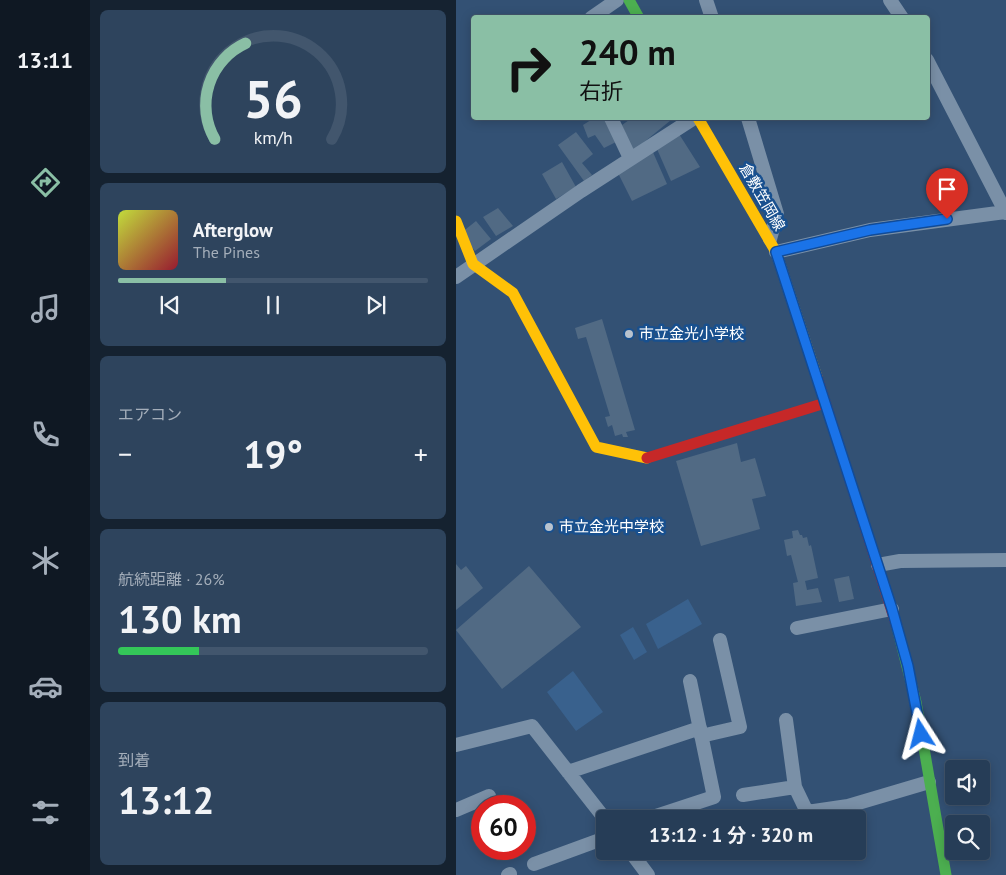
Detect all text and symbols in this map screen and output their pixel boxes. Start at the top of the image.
text: 240 m [579,29,676,75]
icon: right [496,35,561,100]
text: 13:11 [17,46,73,74]
text: 56 [244,65,302,132]
text: 右折 [579,77,623,105]
text: km/h [253,126,293,149]
street label: 倉敷笠岡線 [735,160,789,234]
icon: directions [28,165,63,200]
pin [926,168,968,219]
icon: arrive [933,175,961,203]
text: Afterglow [193,218,273,242]
text: The Pines [193,242,260,262]
icon: music [28,291,63,326]
icon: previous [156,291,184,319]
icon: pause [259,291,287,319]
icon: next [362,291,390,319]
place label: 市立金光小学校 [639,324,744,343]
marker: 市立金光小学校 [623,328,635,340]
text: エアコン [118,404,182,424]
icon: phone [28,417,63,452]
text: 19° [243,429,303,478]
text: − [118,435,132,472]
text: + [414,435,428,472]
place label: 市立金光中学校 [559,517,664,536]
marker: 市立金光中学校 [543,521,555,533]
icon: climate [28,543,63,578]
text: 航続距離 · 26% [118,569,225,589]
text: 130 km [118,594,242,643]
icon: car [28,669,63,704]
position arrow [894,707,946,759]
text: 到着 [118,750,150,770]
map controls [945,760,990,860]
button: sound [945,760,990,805]
text: 13:12 [118,775,214,824]
icon: filters [28,795,63,830]
speed limit sign: 60 [471,795,536,860]
button: search [945,815,990,860]
text: 13:12 · 1 分 · 320 m [649,823,813,847]

